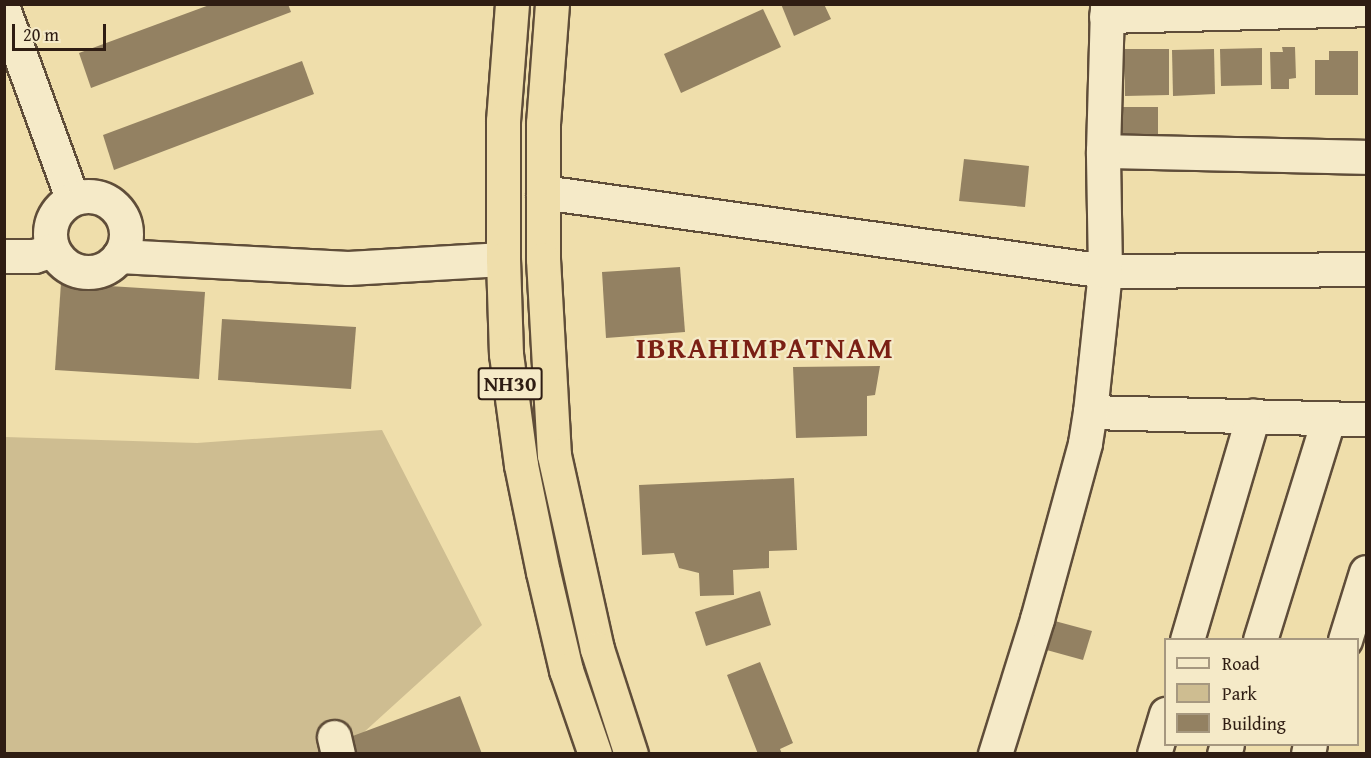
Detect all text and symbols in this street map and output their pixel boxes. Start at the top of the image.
scale bar [15,12,110,50]
text: 20 m [23,21,59,48]
district label: IBRAHIMPATNAM [636,329,894,365]
road number: NH30 [477,365,543,403]
legend [1164,638,1359,746]
text: Road [1222,650,1260,677]
text: Park [1222,680,1257,707]
text: Building [1222,710,1286,737]

